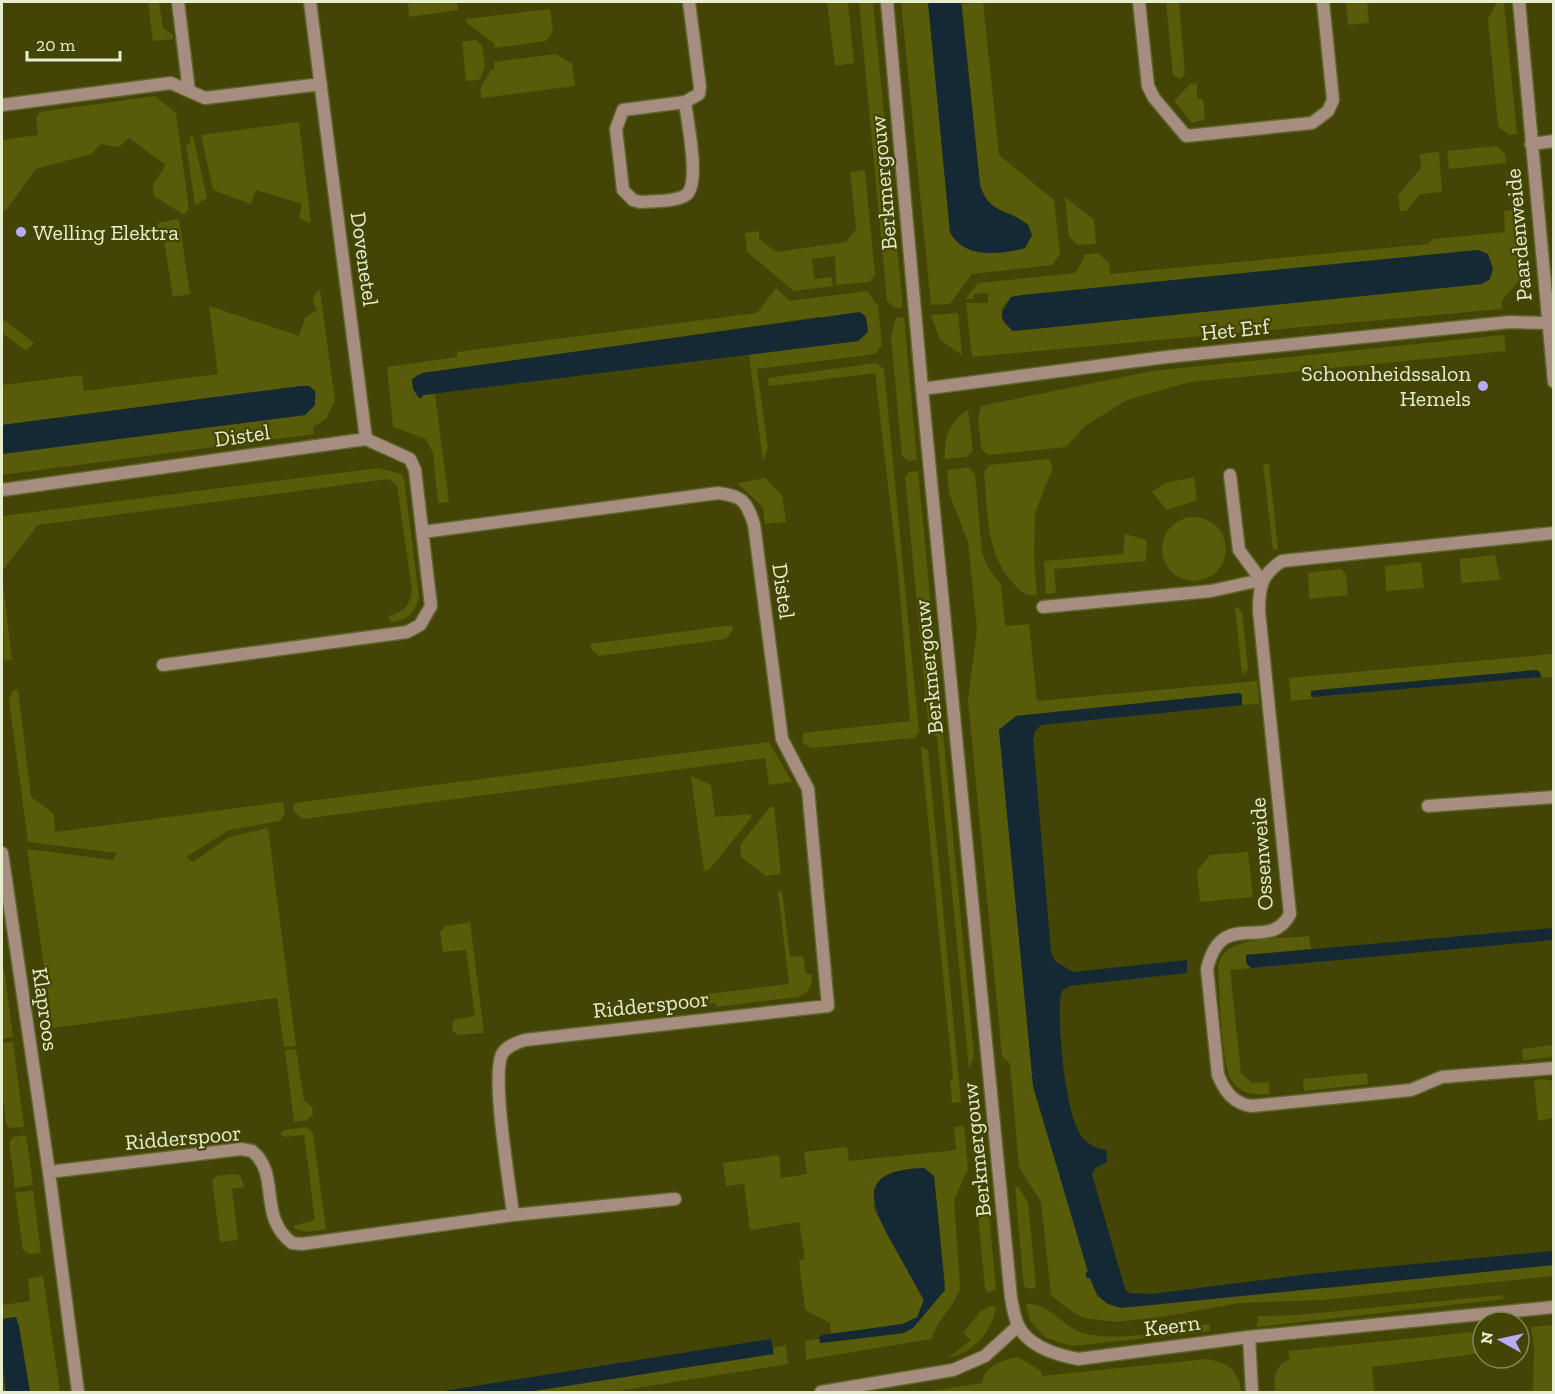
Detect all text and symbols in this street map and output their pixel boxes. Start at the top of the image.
scale bar [27,24,120,62]
text: 20 m [36,34,76,56]
street label: Berkmergouw [864,114,903,251]
street label: Paardenweide [1499,167,1538,302]
street label: Dovenetel [345,210,384,308]
place label: Welling Elektra [33,219,179,246]
marker: Welling Elektra [14,225,28,239]
street label: Het Erf [1199,312,1273,347]
place label: Schoonheidssalon Hemels [1301,360,1471,412]
marker: Schoonheidssalon Hemels [1476,379,1490,393]
street label: Distel [213,418,272,453]
street label: Distel [766,562,801,621]
street label: Berkmergouw [908,598,949,735]
street label: Ossenweide [1244,796,1279,911]
street label: Klaproos [26,966,65,1053]
street label: Ridderspoor [591,985,711,1024]
street label: Berkmergouw [956,1081,997,1218]
street label: Ridderspoor [124,1119,243,1156]
street label: Keern [1143,1309,1202,1342]
north arrow [1471,1310,1531,1370]
text: N [1476,1331,1497,1345]

